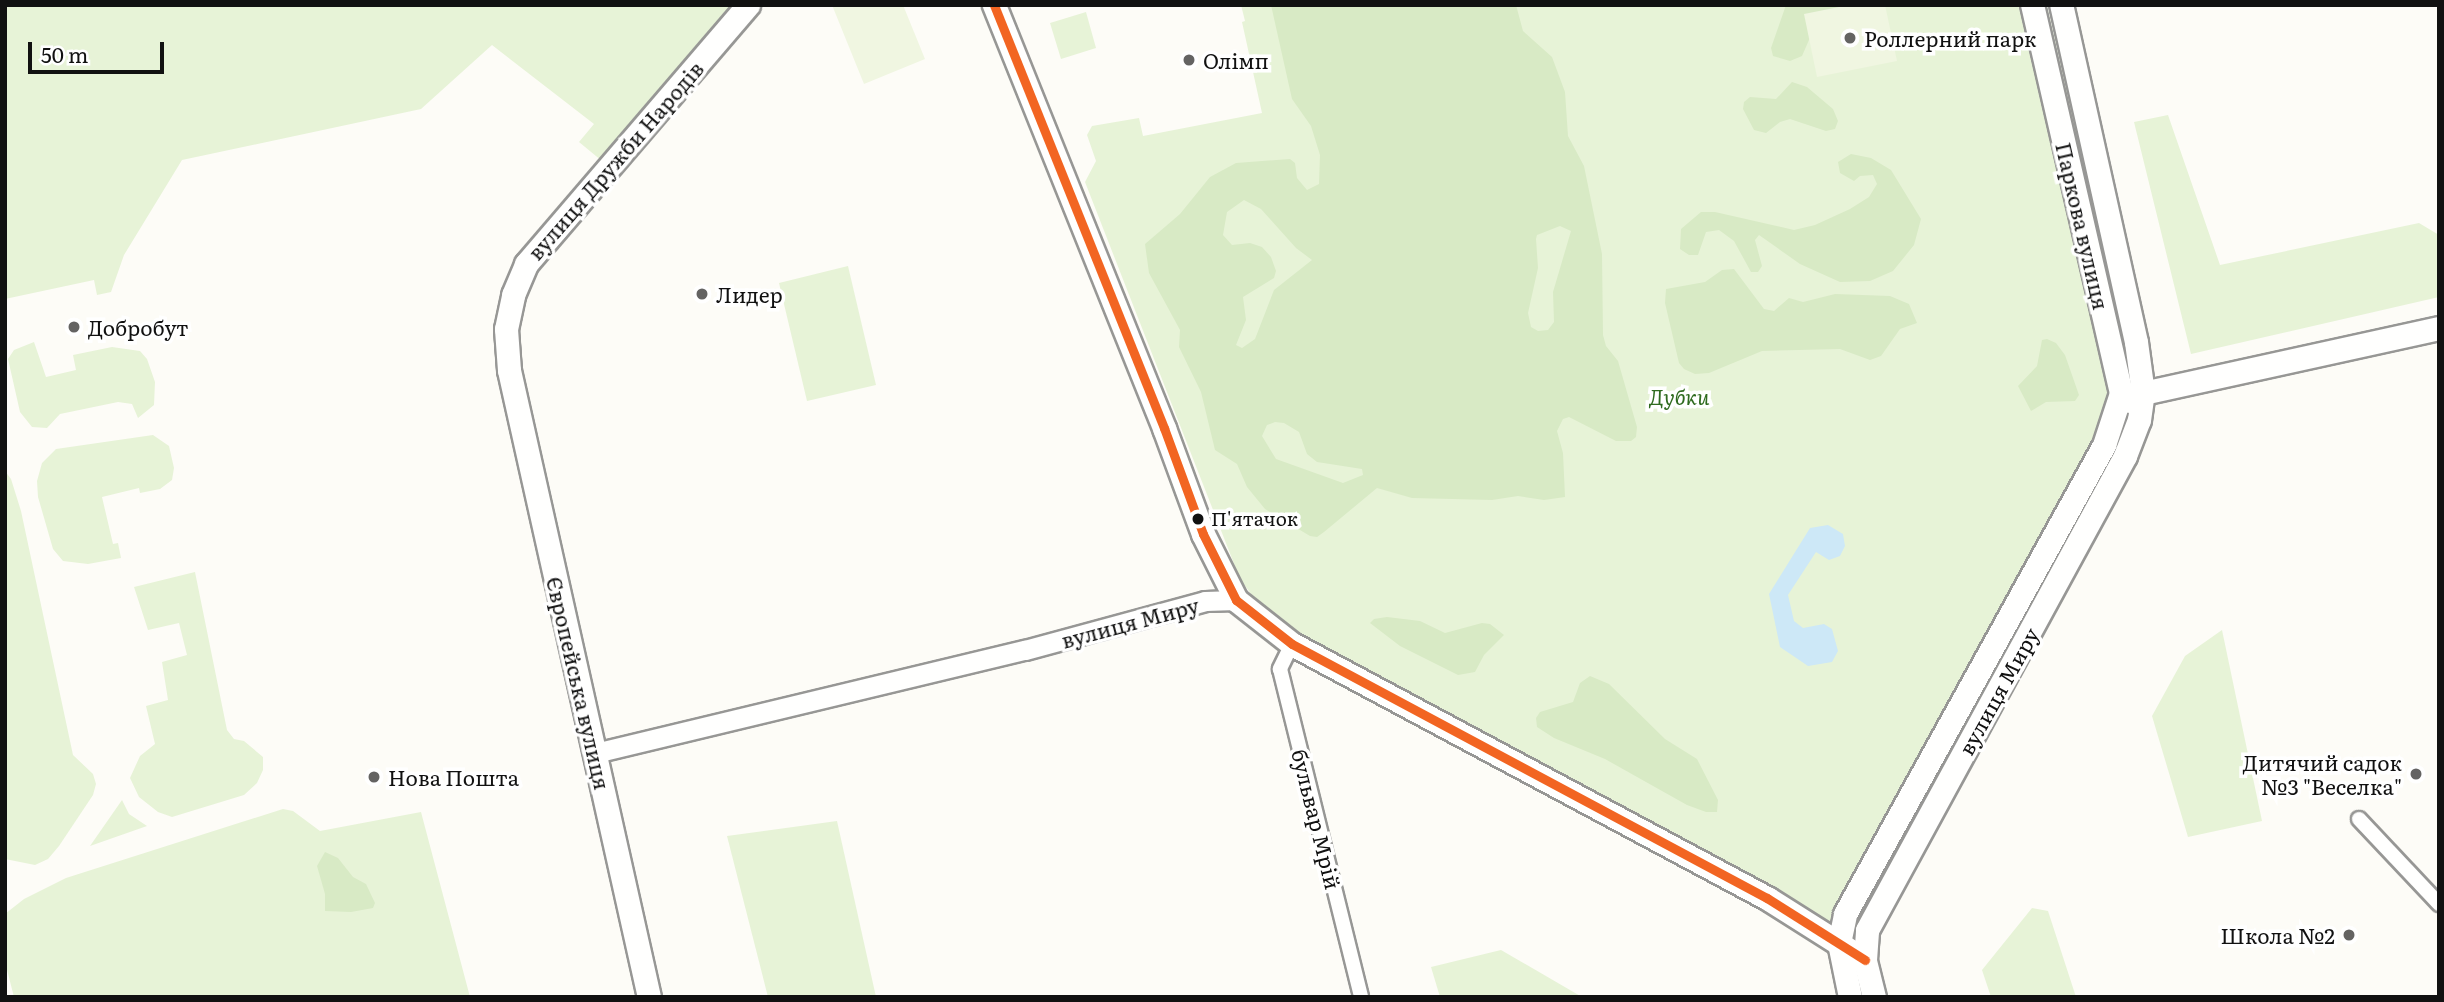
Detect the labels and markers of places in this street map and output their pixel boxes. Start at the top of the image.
place label: Роллерний парк [1864,25,2037,51]
marker: Роллерний парк [1842,30,1858,46]
place label: Олімп [1203,47,1269,73]
marker: Олімп [1181,52,1197,68]
place label: Лидер [716,281,783,307]
marker: Лидер [694,286,710,302]
place label: Добробут [88,314,189,340]
marker: Добробут [66,319,82,335]
place label: П'ятачок [1211,508,1298,530]
marker: П'ятачок [1191,512,1205,526]
place label: Дитячий садок №3 "Веселка" [2243,749,2402,799]
place label: Нова Пошта [388,764,519,790]
marker: Дитячий садок №3 "Веселка" [2408,766,2424,782]
marker: Нова Пошта [366,769,382,785]
place label: Школа №2 [2221,922,2335,948]
marker: Школа №2 [2341,927,2357,943]

